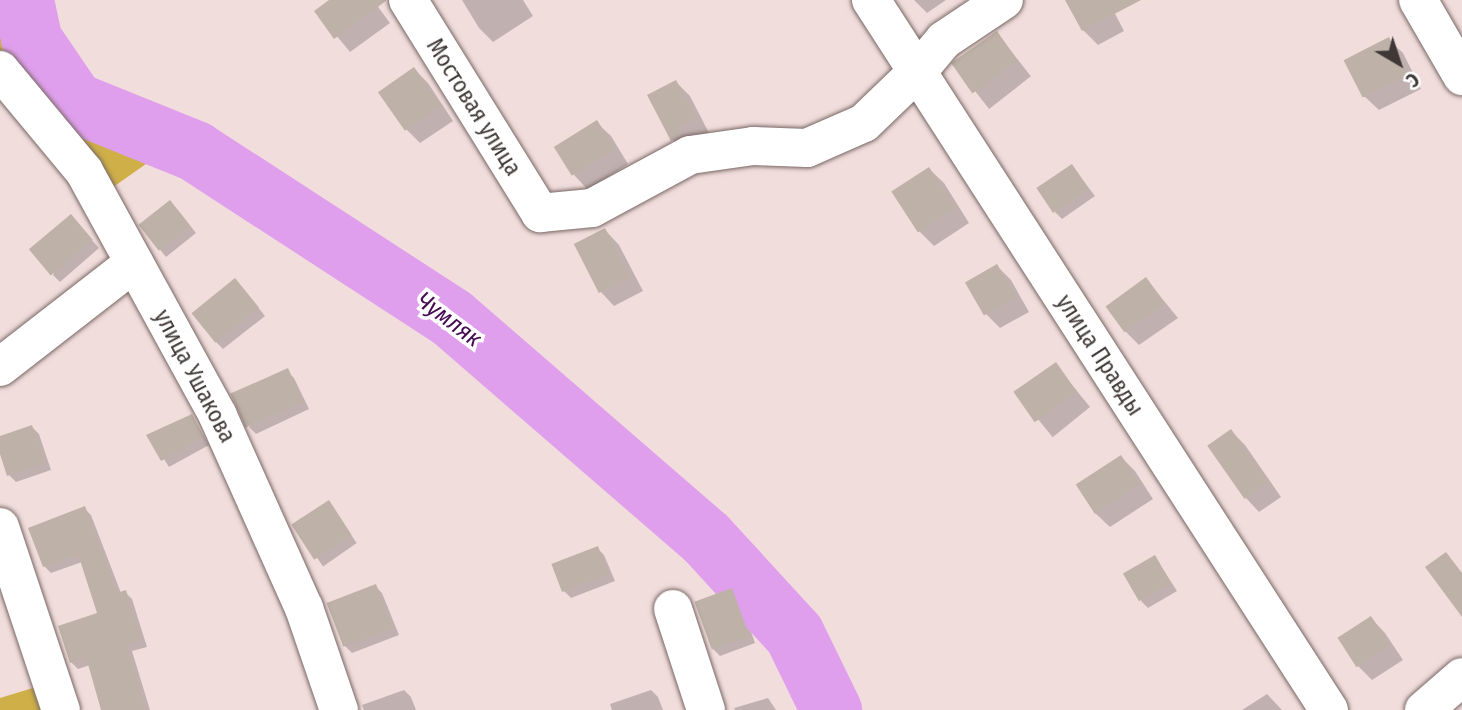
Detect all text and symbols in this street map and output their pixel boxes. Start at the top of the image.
north arrow [1364,28,1434,98]
street label: Мостовая улица [421,33,527,181]
text: С [1401,68,1424,92]
water label: Чумляк [411,286,487,354]
street label: улица Правды [1051,289,1149,421]
street label: улица Ушакова [148,305,242,447]

